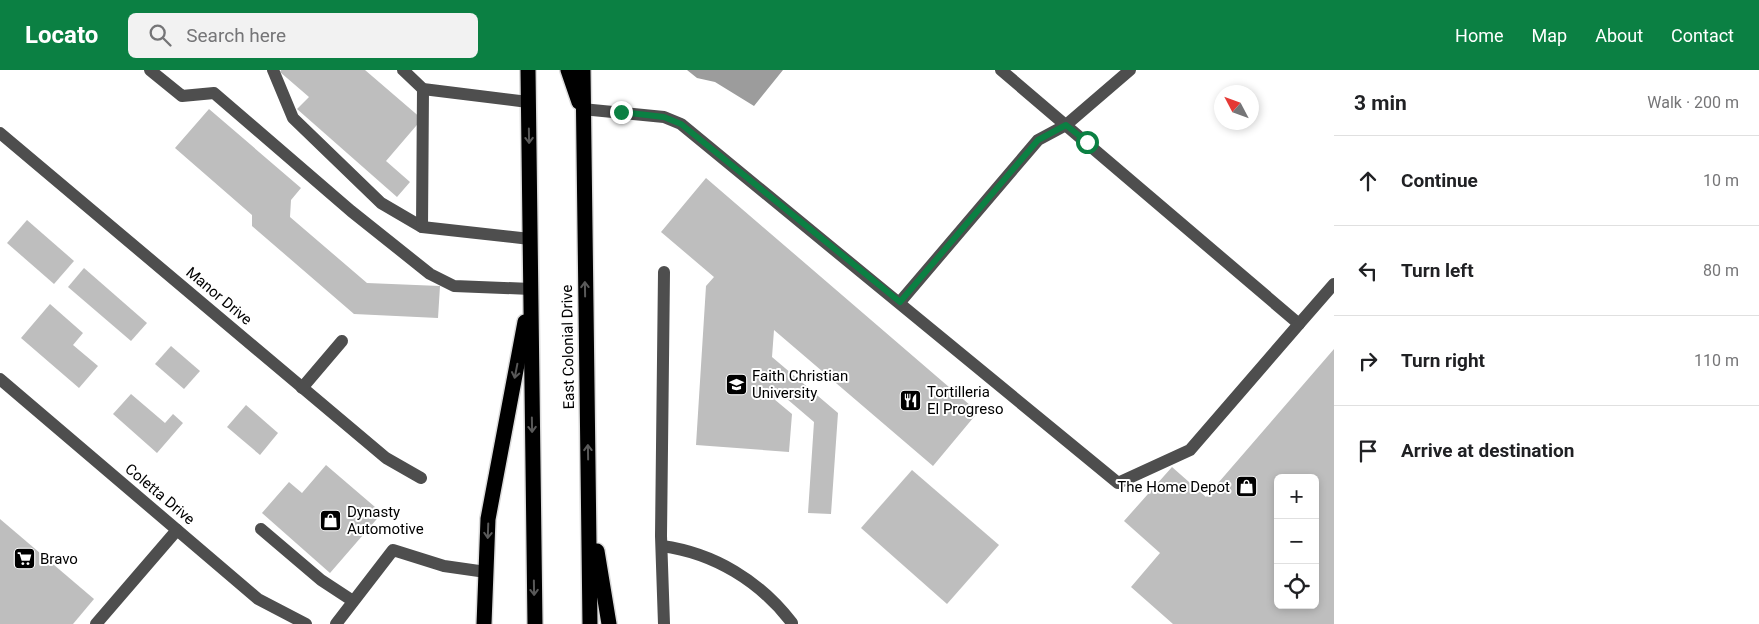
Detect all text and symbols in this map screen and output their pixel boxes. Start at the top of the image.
search box [128,13,478,58]
text: Locato [25,21,98,49]
icon: search [146,21,174,49]
text: Search here [186,24,286,47]
text: Home [1455,25,1504,46]
text: Map [1532,25,1567,46]
text: About [1595,25,1643,46]
text: Contact [1671,25,1734,46]
north arrow [1214,85,1259,130]
text: 3 min [1354,91,1407,115]
text: Walk · 200 m [1647,93,1739,112]
route end [610,101,633,124]
one-way arrow [524,128,534,144]
route start [1076,131,1099,154]
icon: ahead [1354,167,1382,195]
text: Continue [1401,169,1478,192]
text: 10 m [1703,171,1739,190]
icon: left [1354,257,1382,285]
text: Turn left [1401,259,1474,282]
text: 80 m [1703,261,1739,280]
street label: Manor Drive [182,263,256,329]
one-way arrow [580,282,589,298]
street label: East Colonial Drive [558,284,578,410]
icon: right [1354,347,1382,375]
text: Turn right [1401,349,1485,372]
text: 110 m [1694,351,1739,370]
one-way arrow [510,363,520,379]
place label: Faith Christian University [752,367,848,402]
school or university icon: Faith Christian University [724,373,748,397]
place label: Tortilleria El Progreso [927,383,1003,418]
restaurant icon: Tortilleria El Progreso [899,389,923,413]
one-way arrow [528,417,537,433]
icon: arrive [1354,437,1382,465]
text: Arrive at destination [1401,439,1574,462]
one-way arrow [583,444,593,460]
street label: Coletta Drive [122,460,198,528]
map controls [1274,474,1319,609]
button: + [1274,474,1319,519]
shop icon: The Home Depot [1234,475,1258,499]
place label: The Home Depot [1117,478,1230,496]
place label: Dynasty Automotive [347,503,424,538]
shop icon: Dynasty Automotive [319,509,343,533]
button: − [1274,519,1319,564]
one-way arrow [483,523,492,539]
supermarket icon: Bravo [12,547,36,571]
place label: Bravo [40,550,78,568]
button: locate [1274,564,1319,609]
one-way arrow [529,580,539,596]

